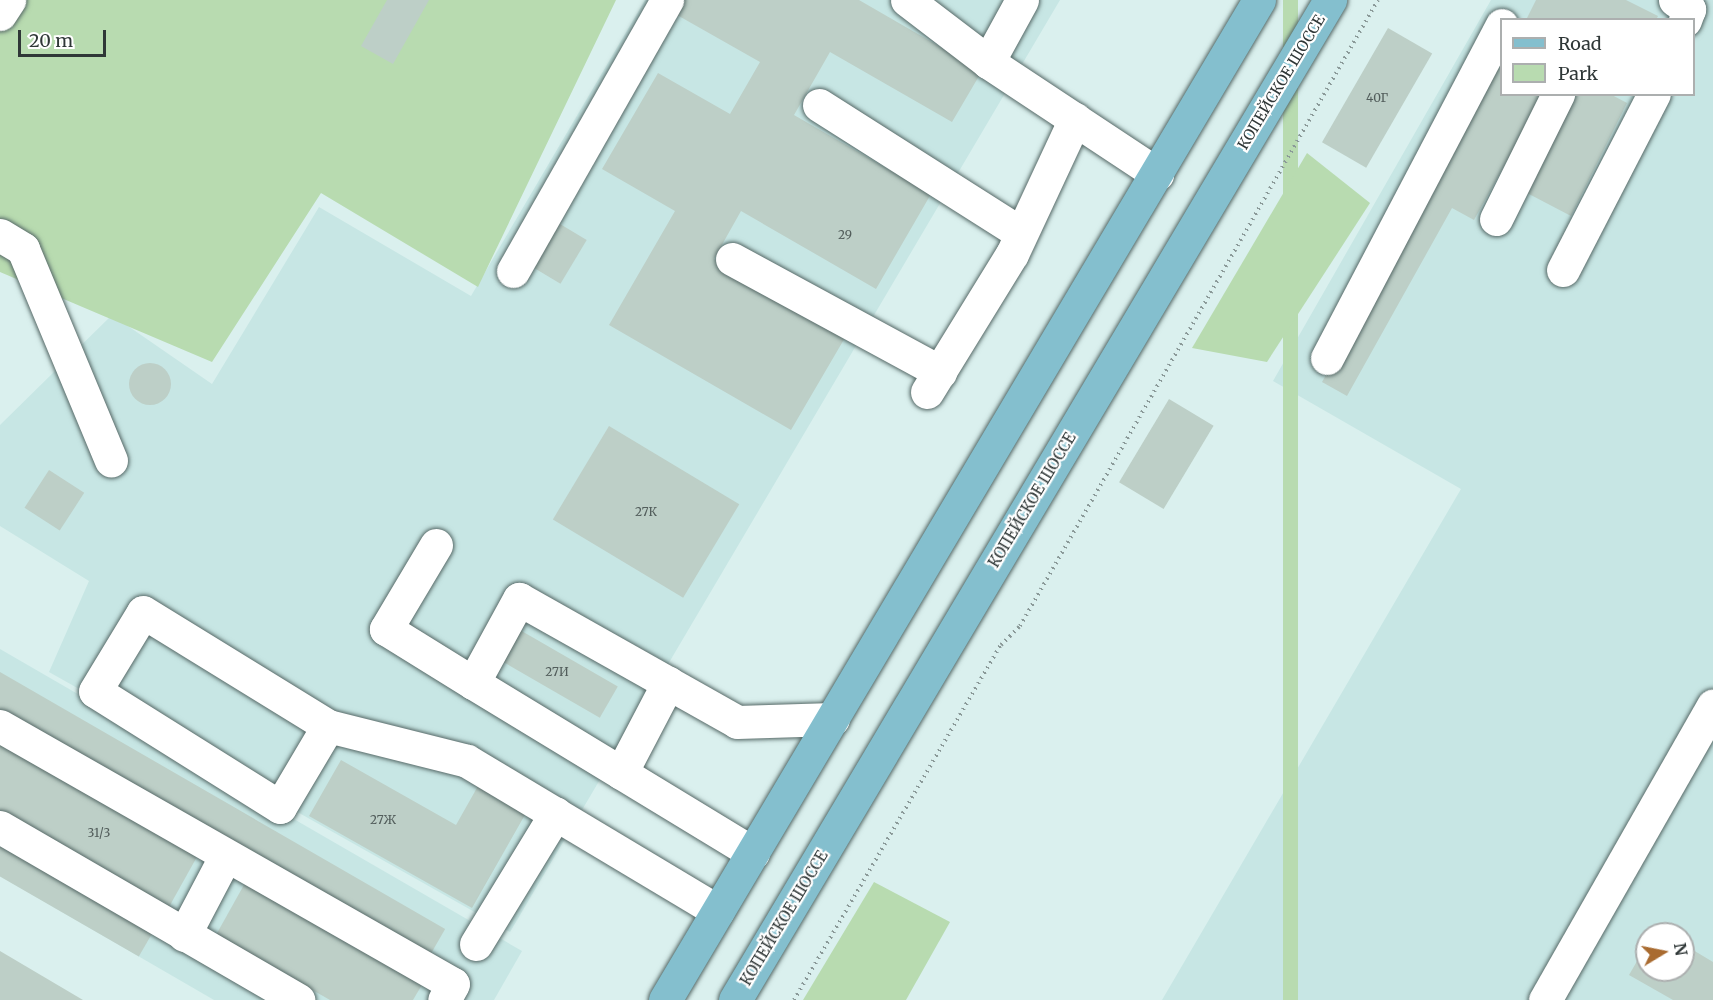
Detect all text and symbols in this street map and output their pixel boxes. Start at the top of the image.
street label: КОПЕЙСКОЕ ШОССЕ [1234,11,1328,153]
scale bar [21,18,110,56]
legend [1500,18,1695,96]
text: 20 m [29,29,73,52]
text: Road [1558,32,1602,55]
text: Park [1558,62,1598,85]
house number: 40Г [1366,91,1388,105]
house number: 29 [838,228,852,242]
street label: КОПЕЙСКОЕ ШОССЕ [985,429,1079,571]
house number: 27К [635,505,657,519]
house number: 27И [545,665,569,679]
house number: 27Ж [370,813,396,827]
house number: 31/3 [88,826,110,840]
street label: КОПЕЙСКОЕ ШОССЕ [737,847,831,989]
north arrow [1635,922,1695,982]
text: N [1670,941,1692,957]

